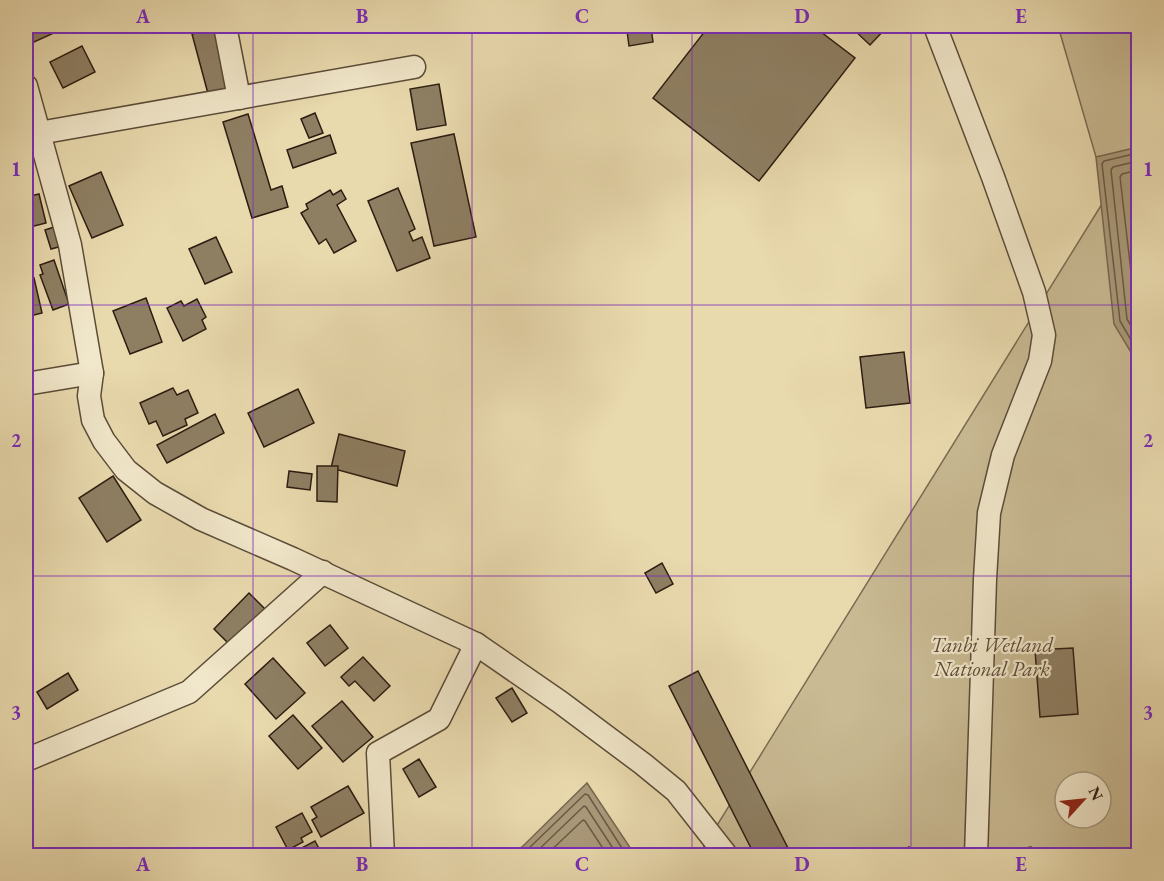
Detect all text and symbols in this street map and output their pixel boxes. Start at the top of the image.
text: A [135,3,151,29]
text: B [356,3,368,29]
text: C [575,3,589,29]
text: D [794,3,810,29]
text: E [1015,3,1027,29]
text: 1 [11,156,21,182]
text: 1 [1143,156,1153,182]
text: 2 [11,427,22,453]
text: 2 [1143,427,1154,453]
park label: Tanbi Wetland National Park [931,631,1053,682]
text: 3 [11,699,21,725]
text: 3 [1143,699,1153,725]
north arrow [1053,770,1113,830]
text: N [1084,783,1108,804]
text: A [135,851,151,877]
text: B [356,851,368,877]
text: C [575,851,589,877]
text: D [794,851,810,877]
text: E [1015,851,1027,877]

